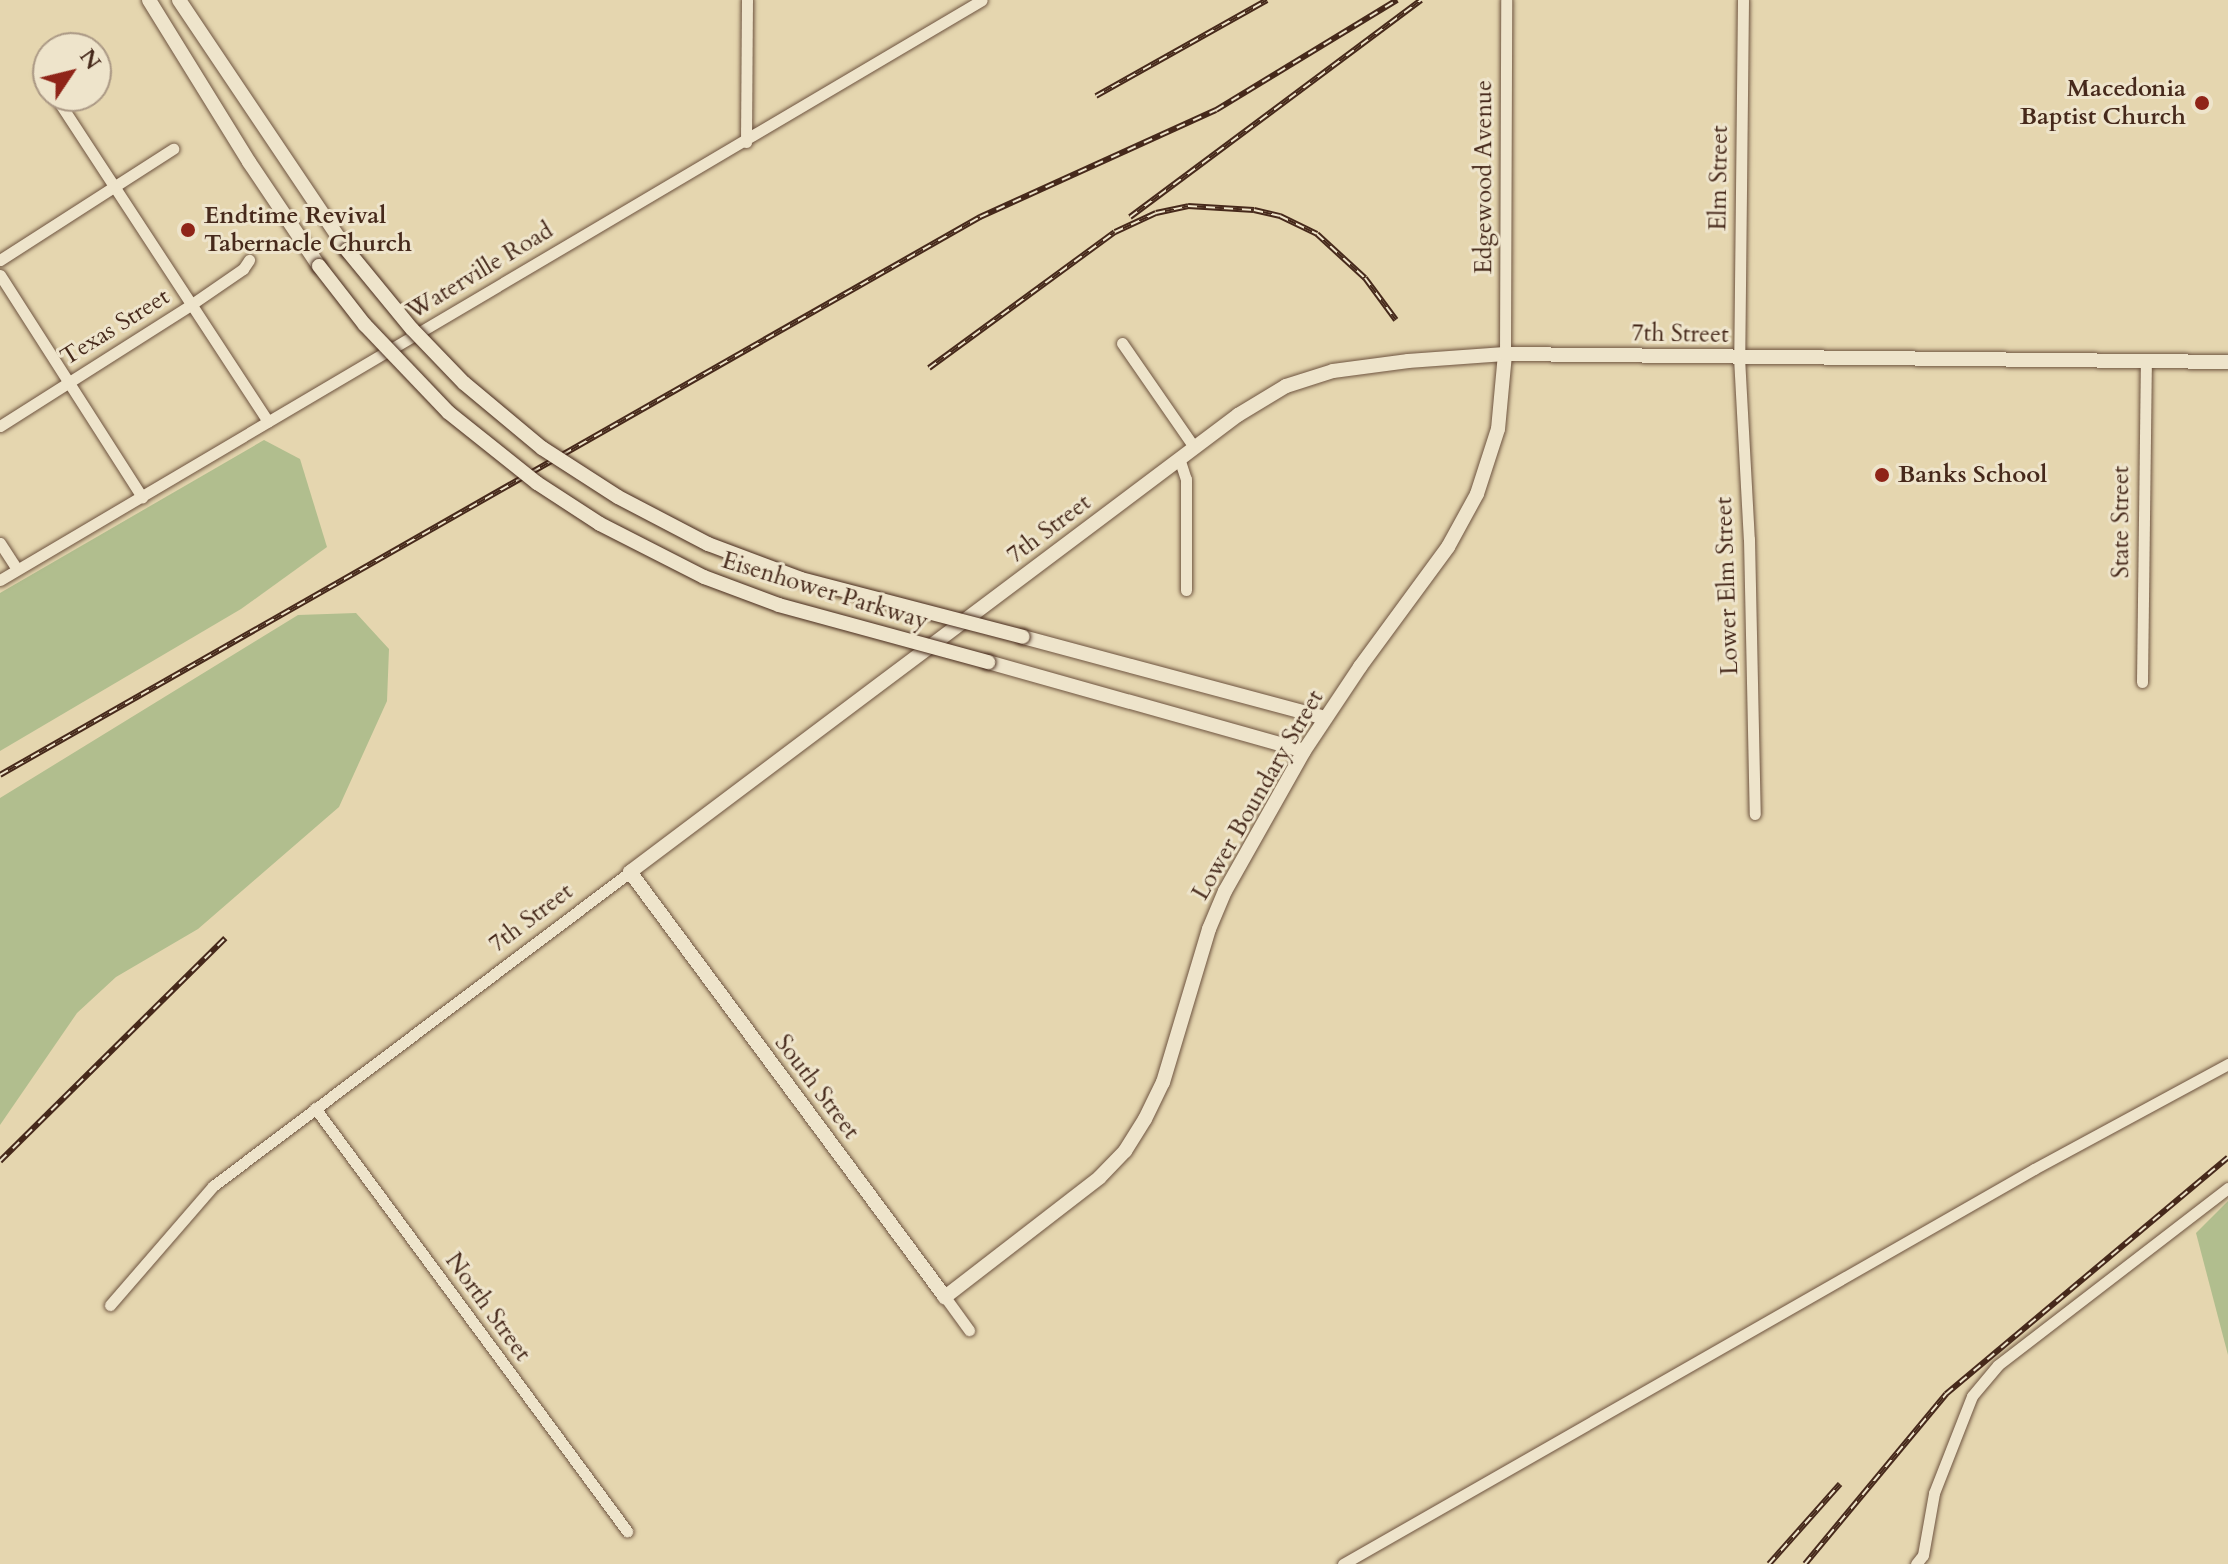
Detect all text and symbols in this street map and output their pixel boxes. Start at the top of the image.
north arrow [32,32,112,112]
text: N [72,43,108,76]
place label: Macedonia Baptist Church [2020,75,2186,131]
street label: Edgewood Avenue [1470,80,1498,274]
marker: Macedonia Baptist Church [2193,94,2211,112]
street label: Elm Street [1704,125,1734,231]
place label: Endtime Revival Tabernacle Church [204,202,412,258]
street label: Waterville Road [402,216,558,326]
marker: Endtime Revival Tabernacle Church [179,221,197,239]
street label: Texas Street [55,282,175,372]
street label: 7th Street [1631,319,1729,349]
place label: Banks School [1898,461,2047,489]
marker: Banks School [1873,466,1891,484]
street label: State Street [2107,466,2135,578]
street label: 7th Street [1002,488,1096,570]
street label: Lower Elm Street [1709,496,1745,676]
street label: Eisenhower Parkway [718,546,932,636]
street label: Lower Boundary Street [1186,685,1330,905]
street label: 7th Street [484,877,578,959]
street label: South Street [768,1029,866,1145]
street label: North Street [439,1247,537,1367]

